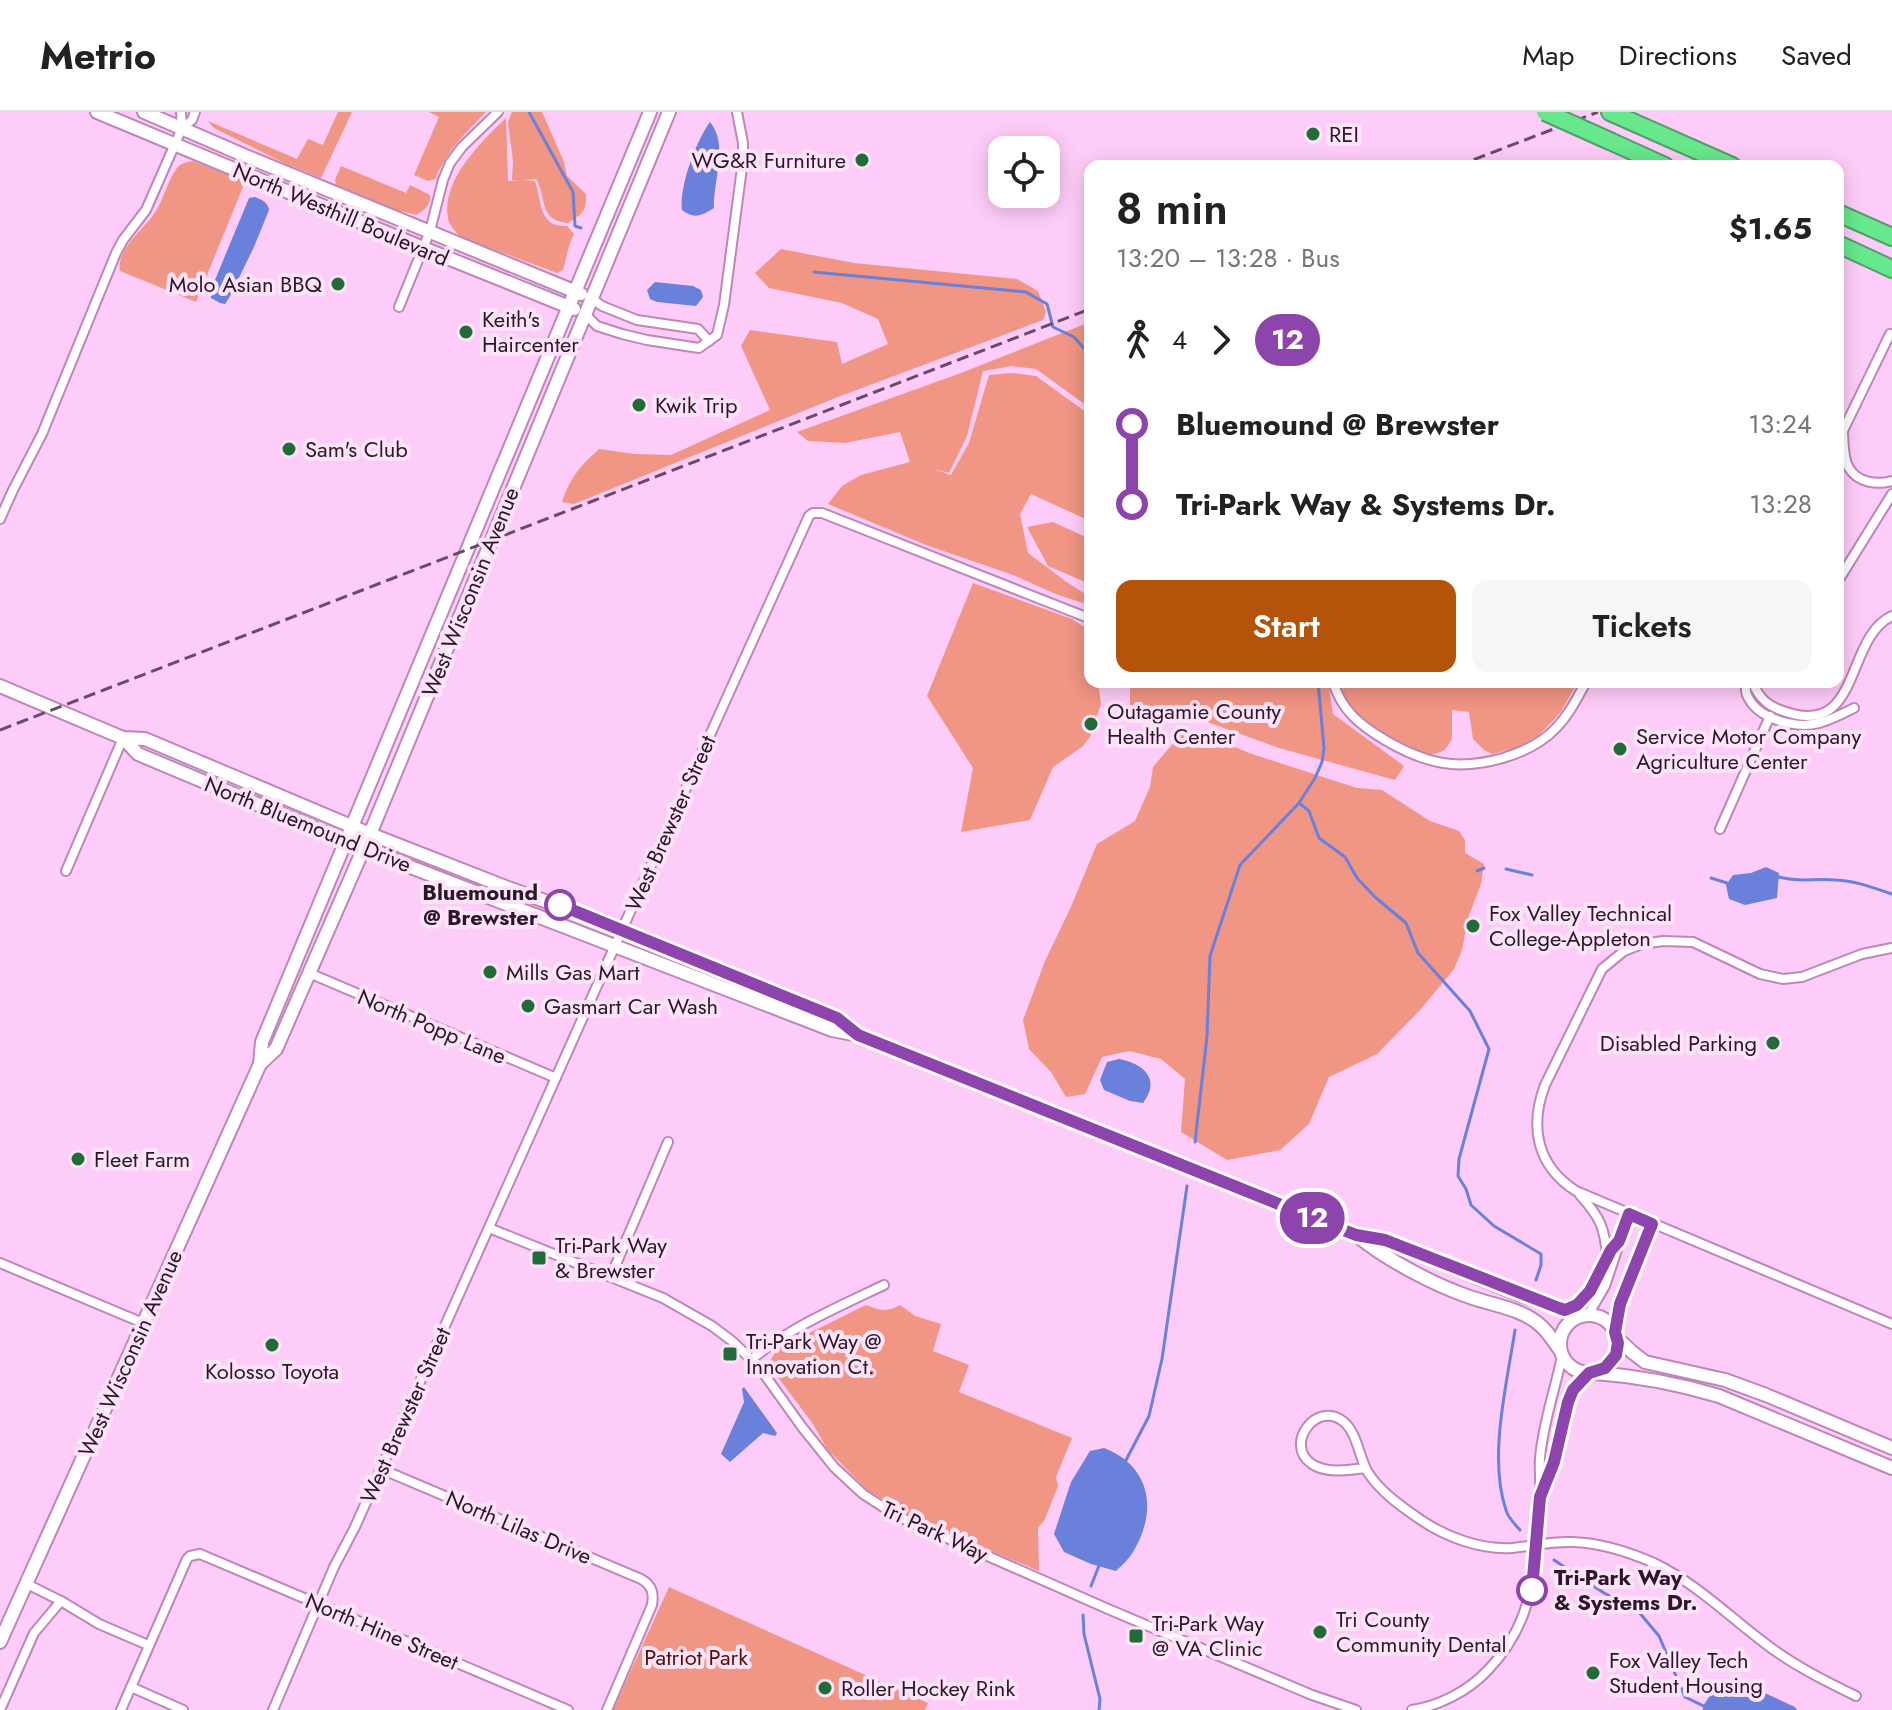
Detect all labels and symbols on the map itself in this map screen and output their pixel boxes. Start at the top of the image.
place label: REI [1329,118,1359,150]
marker: REI [1304,125,1322,143]
place label: WG&R Furniture [691,144,846,176]
marker: WG&R Furniture [853,151,871,169]
street label: North Westhill Boulevard [228,154,454,274]
place label: Molo Asian BBQ [169,268,323,300]
marker: Molo Asian BBQ [329,275,347,293]
place label: Keith's Haircenter [482,303,579,360]
marker: Keith's Haircenter [457,323,475,341]
place label: Kwik Trip [655,389,738,421]
marker: Kwik Trip [630,396,648,414]
place label: Sam's Club [305,433,408,465]
marker: Sam's Club [280,440,298,458]
street label: West Wisconsin Avenue [413,482,527,702]
place label: Outagamie County Health Center [1107,695,1281,752]
marker: Outagamie County Health Center [1082,715,1100,733]
place label: Service Motor Company Agriculture Center [1636,720,1862,777]
street label: West Brewster Street [617,729,723,916]
marker: Service Motor Company Agriculture Center [1611,740,1629,758]
street label: North Bluemound Drive [200,768,416,880]
place label: Bluemound @ Brewster [422,876,538,933]
marker: Bluemound @ Brewster [545,890,575,920]
place label: Fox Valley Technical College-Appleton [1489,897,1672,954]
marker: Fox Valley Technical College-Appleton [1464,917,1482,935]
place label: Mills Gas Mart [506,956,640,988]
marker: Mills Gas Mart [481,963,499,981]
street label: North Popp Lane [353,980,511,1072]
place label: Gasmart Car Wash [544,990,718,1022]
marker: Gasmart Car Wash [519,997,537,1015]
place label: Disabled Parking [1600,1027,1757,1059]
marker: Disabled Parking [1764,1034,1782,1052]
place label: Fleet Farm [94,1143,190,1175]
marker: Fleet Farm [69,1150,87,1168]
line badge: 12 [1276,1192,1348,1244]
place label: Tri-Park Way & Brewster [555,1229,667,1286]
street label: West Wisconsin Avenue [70,1244,190,1462]
marker: Tri-Park Way & Brewster [530,1249,548,1267]
street label: West Brewster Street [352,1321,458,1508]
place label: Tri-Park Way @ Innovation Ct. [746,1325,881,1382]
marker: Kolosso Toyota [263,1336,281,1354]
marker: Tri-Park Way @ Innovation Ct. [721,1345,739,1363]
place label: Kolosso Toyota [205,1355,339,1387]
street label: North Lilas Drive [441,1482,597,1572]
street label: Tri Park Way [877,1492,994,1570]
place label: Tri-Park Way & Systems Dr. [1554,1561,1698,1618]
marker: Tri-Park Way & Systems Dr. [1517,1575,1547,1605]
street label: North Hine Street [301,1584,464,1678]
place label: Tri County Community Dental [1336,1603,1507,1660]
place label: Tri-Park Way @ VA Clinic [1152,1607,1264,1664]
marker: Tri County Community Dental [1311,1623,1329,1641]
marker: Tri-Park Way @ VA Clinic [1127,1627,1145,1645]
park label: Patriot Park [644,1641,748,1673]
place label: Fox Valley Tech Student Housing [1609,1644,1763,1701]
marker: Fox Valley Tech Student Housing [1584,1664,1602,1682]
place label: Roller Hockey Rink [841,1672,1015,1704]
marker: Roller Hockey Rink [816,1679,834,1697]

